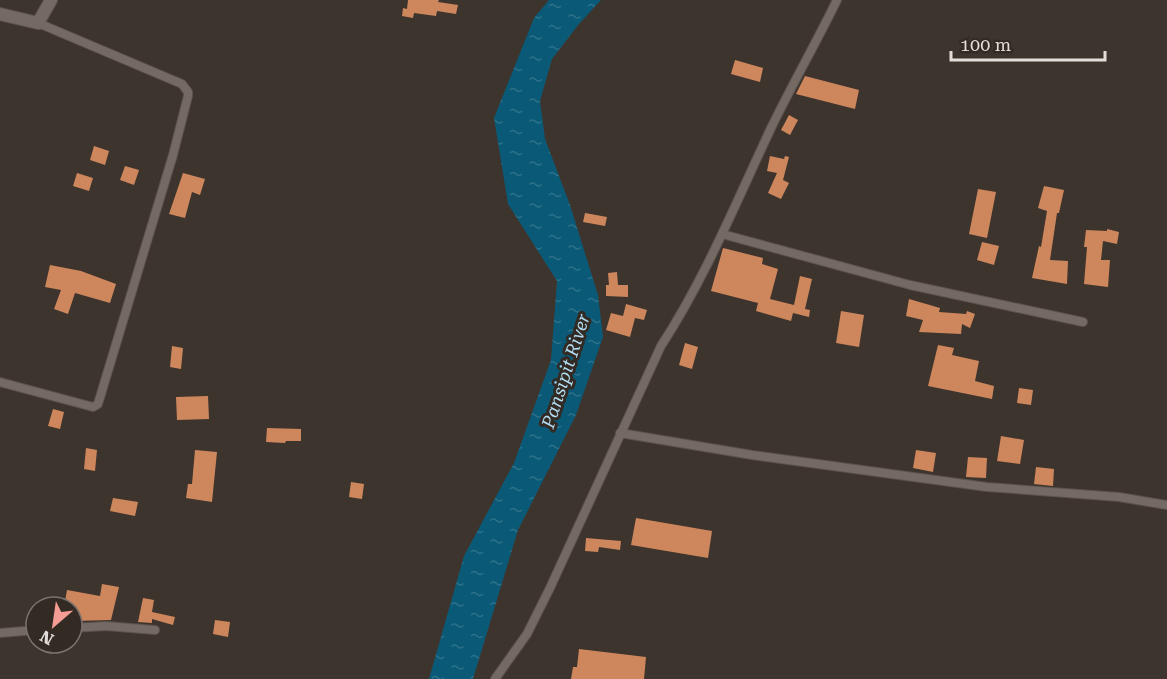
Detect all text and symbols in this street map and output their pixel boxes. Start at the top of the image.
scale bar [951,24,1106,62]
text: 100 m [960,34,1011,55]
water label: Pansipit River [537,311,594,432]
north arrow [24,595,84,655]
text: N [37,626,57,649]

